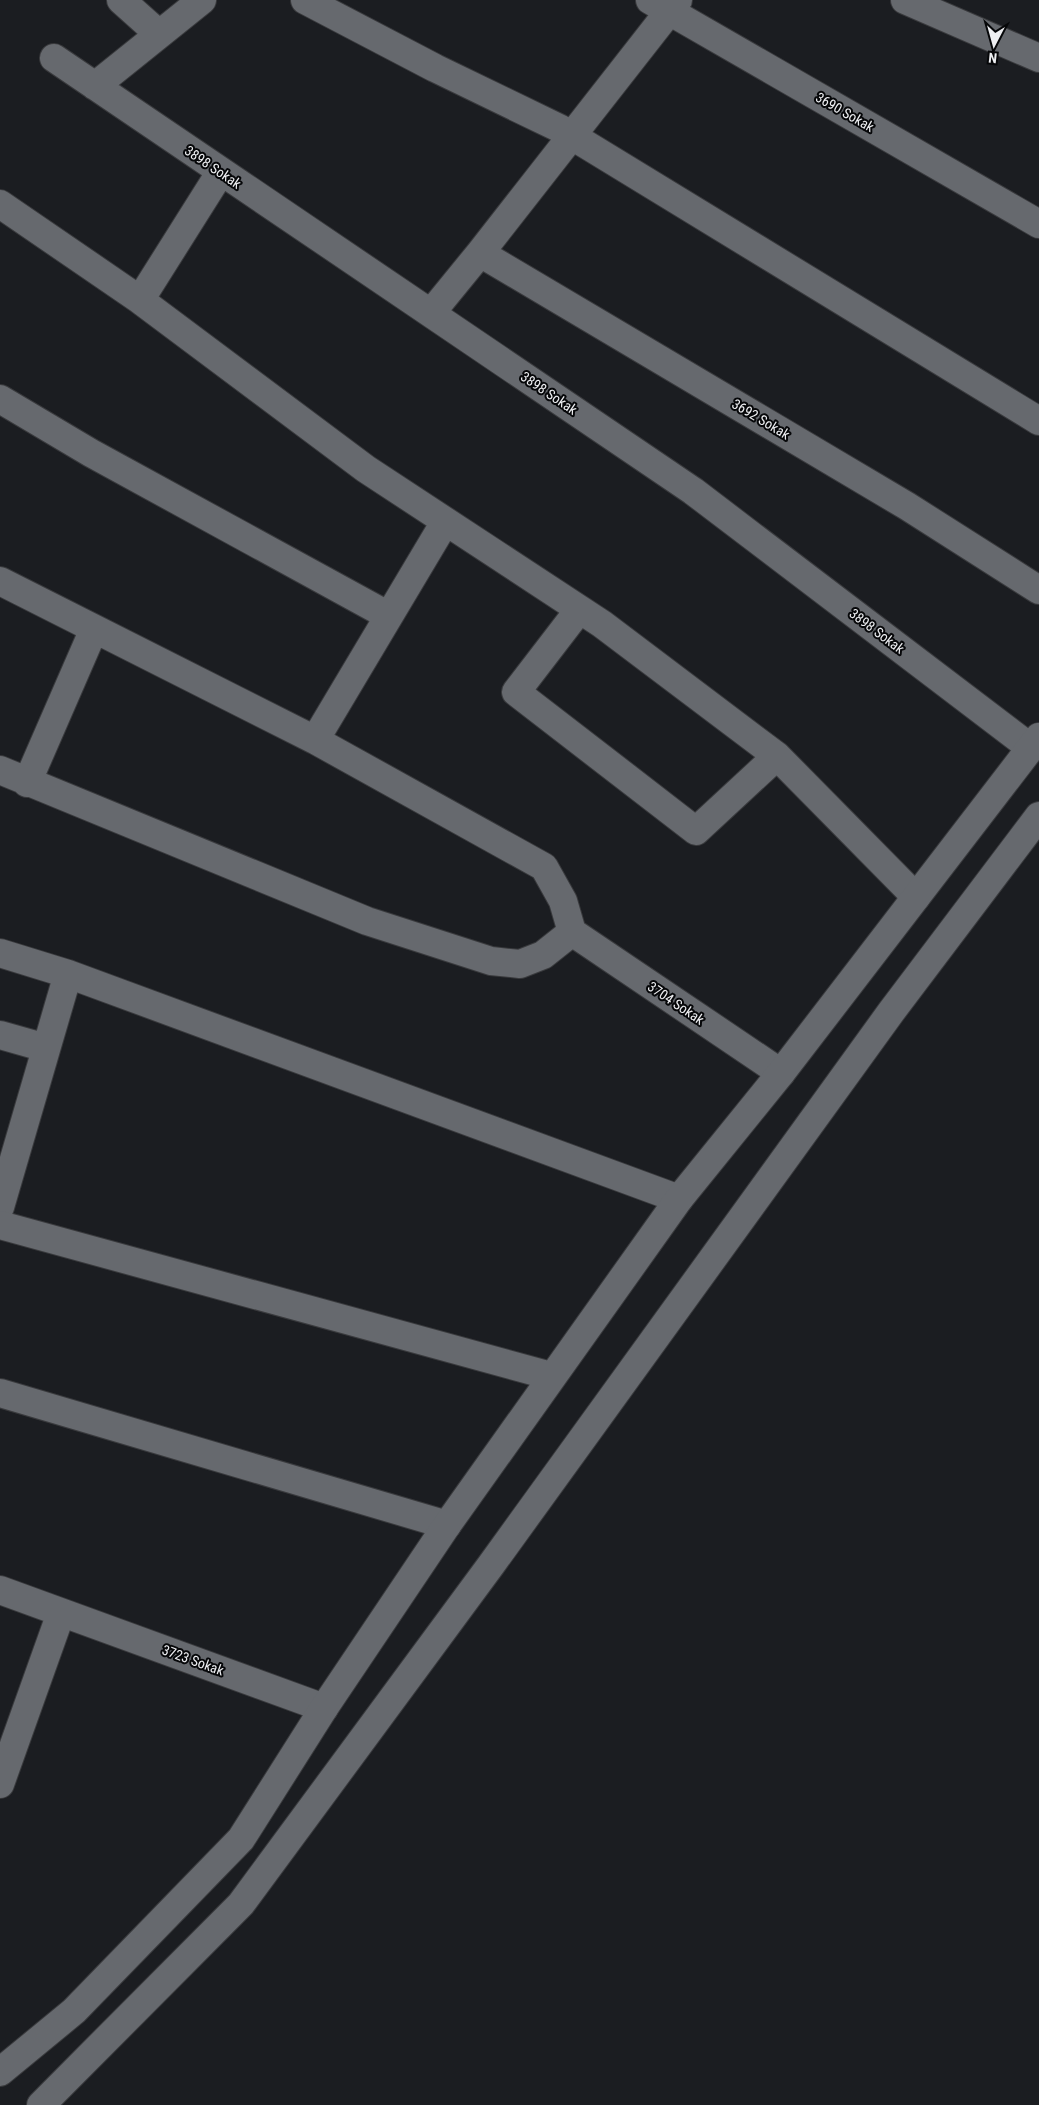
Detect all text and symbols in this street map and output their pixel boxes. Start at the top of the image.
north arrow [969,20,1019,70]
text: N [988,50,998,66]
street label: 3690 Sokak [813,89,878,135]
street label: 3898 Sokak [182,142,245,192]
street label: 3898 Sokak [518,368,581,418]
street label: 3692 Sokak [729,396,793,443]
street label: 3898 Sokak [846,605,908,657]
street label: 3704 Sokak [645,978,708,1028]
street label: 3723 Sokak [160,1641,227,1679]

